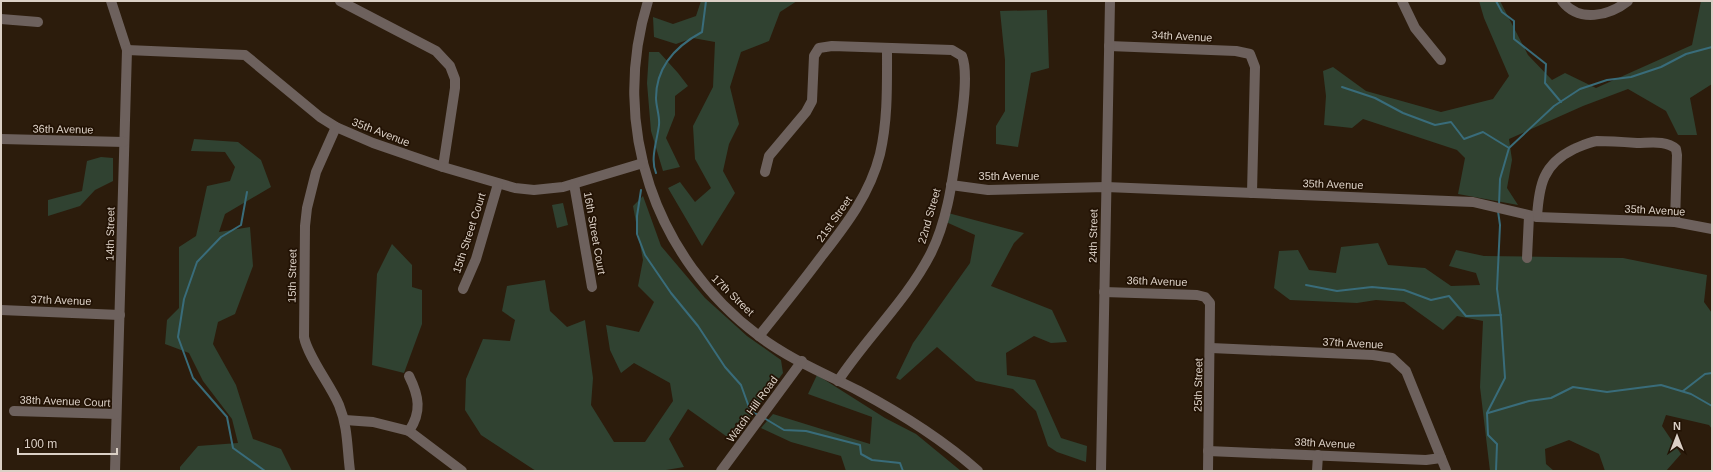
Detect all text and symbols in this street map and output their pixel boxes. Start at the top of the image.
street label: 34th Avenue [1151,28,1213,44]
street label: 35th Avenue [350,115,412,149]
street label: 36th Avenue [32,122,94,136]
street label: 35th Avenue [979,170,1039,182]
street label: 35th Avenue [1302,177,1364,191]
street label: 22nd Street [915,187,943,245]
street label: 15th Street Court [450,191,488,275]
street label: 16th Street Court [582,191,608,275]
street label: 21st Street [814,194,854,244]
street label: 35th Avenue [1624,202,1686,218]
street label: 14th Street [104,207,116,261]
street label: 24th Street [1087,209,1099,263]
street label: 15th Street [286,249,298,303]
street label: 17th Street [709,272,757,318]
street label: 36th Avenue [1126,274,1188,288]
street label: 37th Avenue [30,293,92,307]
street label: 37th Avenue [1322,335,1384,351]
street label: 25th Street [1192,358,1204,412]
street label: Watch Hill Road [724,374,780,444]
street label: 38th Avenue Court [19,393,111,409]
north arrow [1657,416,1697,456]
text: N [1673,420,1681,432]
scale bar [18,430,117,456]
street label: 38th Avenue [1294,435,1356,451]
text: 100 m [24,437,57,451]

